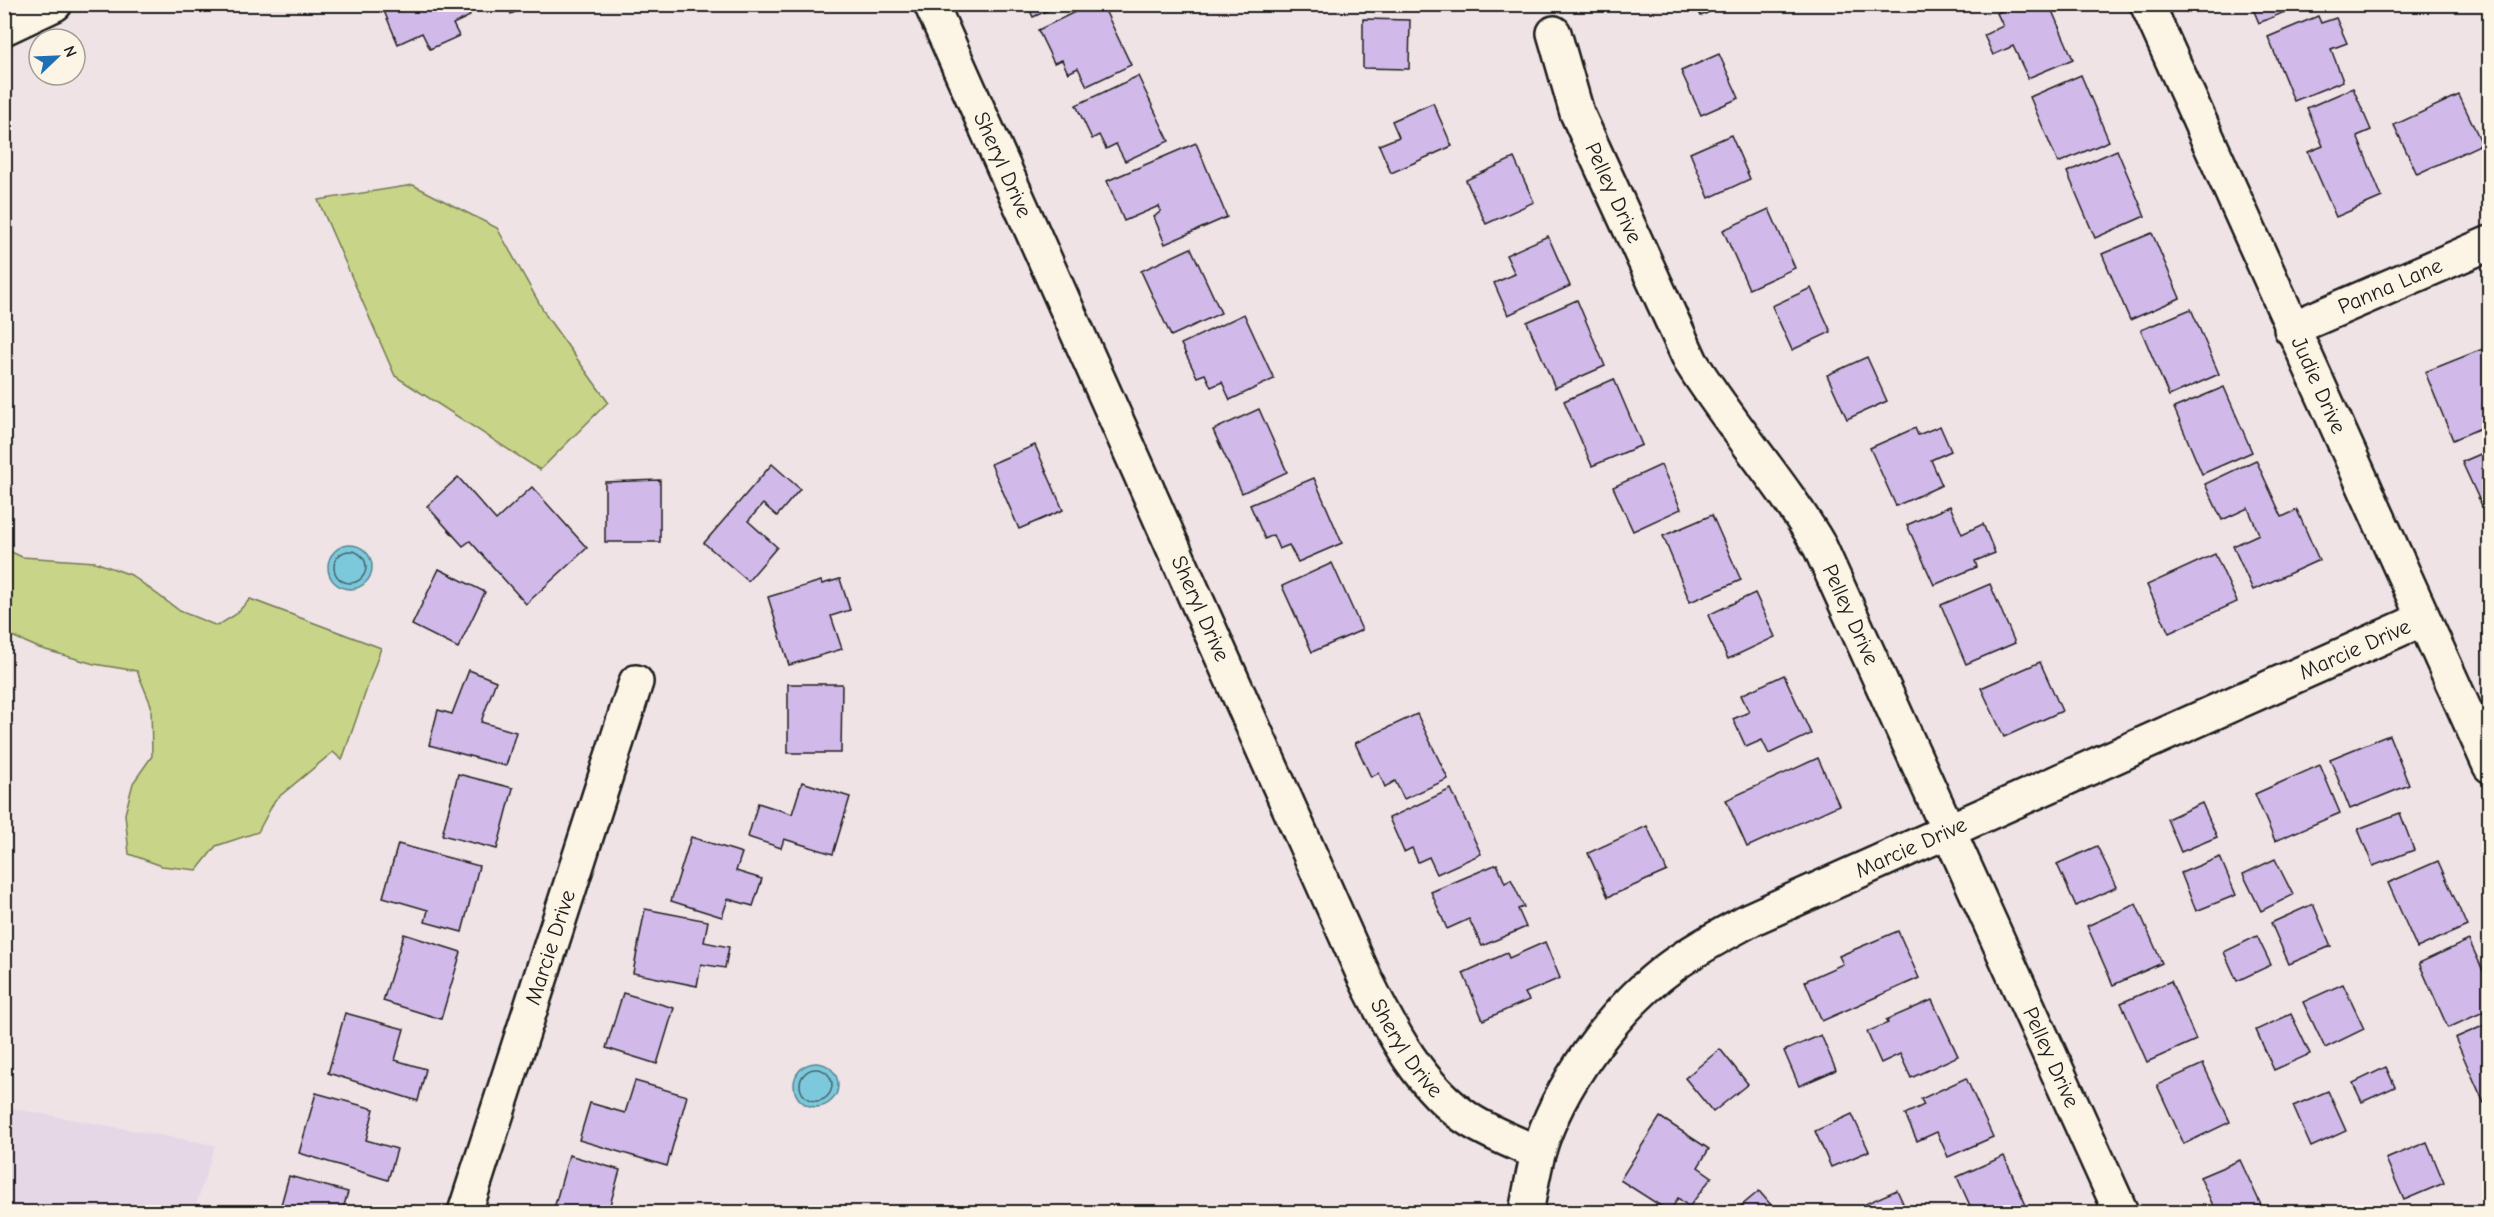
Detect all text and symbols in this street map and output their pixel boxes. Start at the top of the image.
north arrow [27,27,87,87]
text: N [60,43,80,60]
street label: Sheryl Drive [968,108,1038,222]
street label: Pelley Drive [1579,138,1648,247]
street label: Panna Lane [2334,252,2446,320]
street label: Judie Drive [2285,333,2352,438]
street label: Sheryl Drive [1166,552,1235,666]
street label: Pelley Drive [1817,560,1885,669]
street label: Marcie Drive [2295,613,2415,686]
street label: Marcie Drive [1851,811,1971,884]
street label: Marcie Drive [520,887,581,1008]
street label: Sheryl Drive [1365,994,1448,1103]
street label: Pelley Drive [2017,1003,2085,1112]

